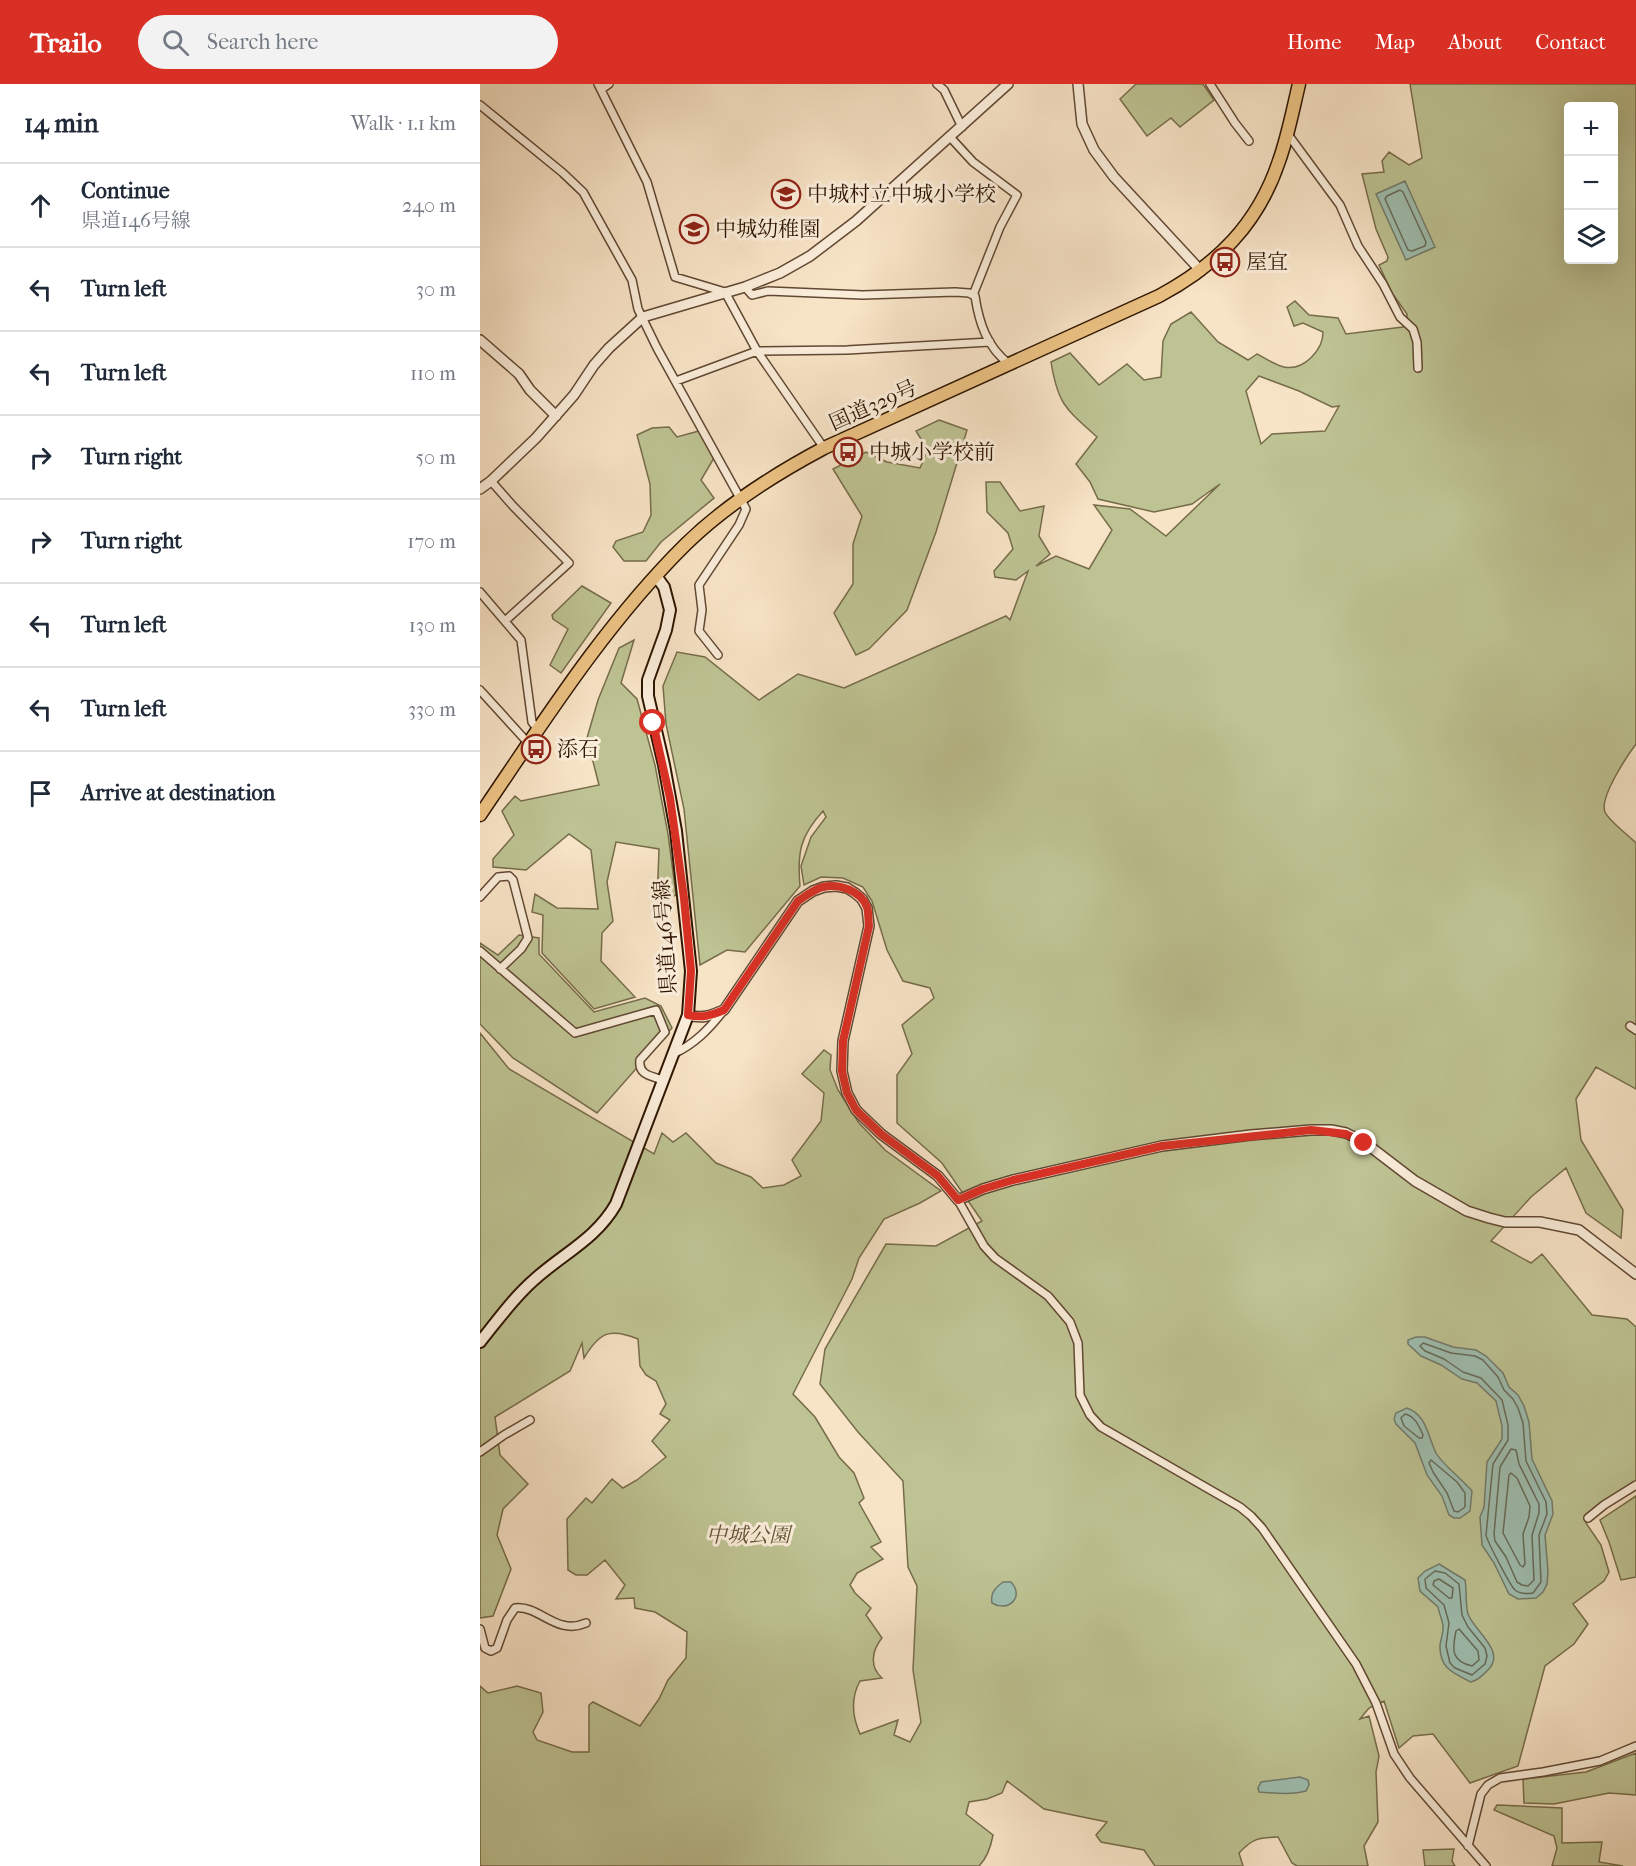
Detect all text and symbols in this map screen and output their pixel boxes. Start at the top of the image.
search box [138,15,558,69]
text: Trailo [30,26,102,59]
icon: search [159,26,192,59]
text: Search here [207,29,318,55]
text: Home [1287,30,1342,54]
text: Map [1375,30,1415,54]
text: About [1448,30,1502,54]
text: Contact [1535,30,1606,54]
map controls [1564,102,1618,264]
button: + [1564,102,1618,156]
text: 14 min [24,108,99,139]
text: Walk · 1.1 km [351,112,456,135]
button: − [1564,156,1618,210]
text: Continue [81,178,170,204]
school or university icon: 中城村立中城小学校 [770,178,802,210]
place label: 中城村立中城小学校 [807,182,996,206]
icon: ahead [24,189,57,222]
text: 240 m [402,194,456,217]
text: 県道146号線 [81,209,191,232]
button: layers [1564,210,1618,264]
school or university icon: 中城幼稚園 [678,213,710,245]
place label: 中城幼稚園 [715,217,820,241]
bus stop icon: 屋宜 [1209,246,1241,278]
place label: 屋宜 [1246,250,1288,274]
icon: left [24,273,57,306]
text: Turn left [81,276,167,302]
text: 30 m [416,278,456,301]
icon: left [24,357,57,390]
text: Turn left [81,360,167,386]
text: 110 m [410,362,456,385]
street label: 国道329号 [825,375,921,435]
bus stop icon: 中城小学校前 [832,436,864,468]
place label: 中城小学校前 [869,440,995,464]
icon: right [24,441,57,474]
text: Turn right [81,444,182,470]
text: 50 m [415,446,456,469]
icon: right [24,525,57,558]
text: Turn right [81,528,182,554]
text: 170 m [407,530,456,553]
icon: left [24,609,57,642]
text: Turn left [81,612,167,638]
text: 130 m [409,614,456,637]
icon: left [24,693,57,726]
text: Turn left [81,696,167,722]
text: 330 m [408,698,456,721]
route start [639,709,665,735]
bus stop icon: 添石 [520,733,552,765]
place label: 添石 [557,737,599,761]
icon: arrive [24,777,57,810]
text: Arrive at destination [81,780,275,806]
street label: 県道146号線 [649,879,681,995]
route end [1350,1129,1376,1155]
park label: 中城公園 [706,1523,793,1547]

